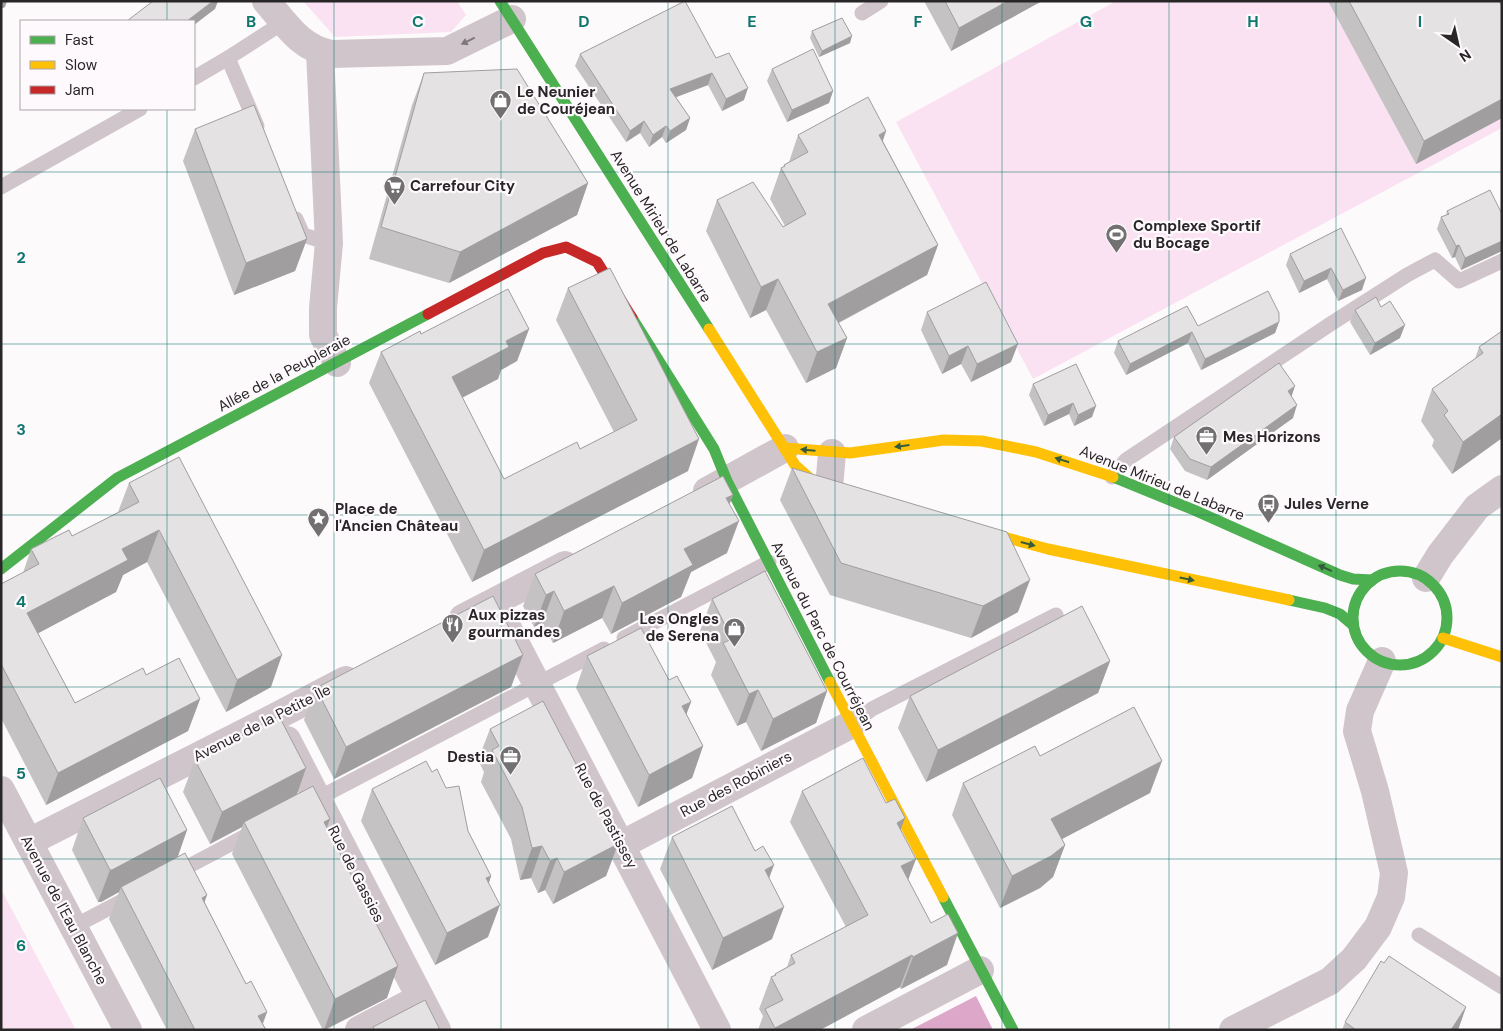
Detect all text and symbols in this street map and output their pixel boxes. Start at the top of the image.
text: B [246,11,256,32]
text: C [412,11,424,32]
text: D [578,11,590,32]
text: E [747,11,757,32]
text: F [914,11,923,32]
text: G [1080,11,1092,32]
text: H [1247,11,1259,32]
text: I [1418,11,1422,32]
legend [20,20,195,110]
north arrow [1433,20,1483,70]
text: Fast [65,30,94,50]
one-way arrow [461,37,475,45]
text: N [1456,45,1475,66]
text: Slow [65,55,98,75]
text: Jam [65,80,94,100]
place label: Le Neunier de Couréjean [517,82,615,119]
shop icon: Le Neunier de Couréjean [489,89,513,120]
street label: Avenue Mirieu de Labarre [606,146,716,306]
supermarket icon: Carrefour City [382,174,406,205]
place label: Carrefour City [410,176,515,196]
place label: Complexe Sportif du Bocage [1133,216,1261,253]
sports icon: Complexe Sportif du Bocage [1105,223,1129,254]
text: 2 [16,247,26,268]
street label: Allée de la Peupleraie [214,330,354,416]
text: 3 [16,419,26,440]
office icon: Mes Horizons [1195,425,1219,456]
place label: Mes Horizons [1223,427,1321,447]
street label: Avenue Mirieu de Labarre [1077,441,1247,525]
one-way arrow [894,442,910,450]
one-way arrow [800,446,816,454]
one-way arrow [1054,456,1069,464]
bus stop icon: Jules Verne [1256,492,1280,523]
place label: Jules Verne [1284,494,1369,514]
place label: Place de l'Ancien Château [335,499,458,536]
place icon: Place de l'Ancien Château [307,506,331,537]
street label: Avenue du Parc de Courréjean [766,538,880,734]
one-way arrow [1020,540,1035,548]
one-way arrow [1318,564,1332,572]
one-way arrow [1179,575,1195,583]
text: 4 [16,591,26,612]
place label: Aux pizzas gourmandes [468,605,560,642]
place label: Les Ongles de Serena [639,609,719,646]
restaurant icon: Aux pizzas gourmandes [440,612,464,643]
shop icon: Les Ongles de Serena [723,616,747,647]
street label: Avenue de la Petite Île [190,680,334,766]
office icon: Destia [498,745,522,776]
street label: Rue des Robiniers [677,746,795,822]
place label: Destia [447,747,494,767]
street label: Rue de Pastissey [570,760,643,873]
text: 5 [16,763,26,784]
street label: Rue de Gassies [323,822,389,926]
street label: Avenue de l'Eau Blanche [16,832,112,988]
text: 6 [16,935,26,956]

